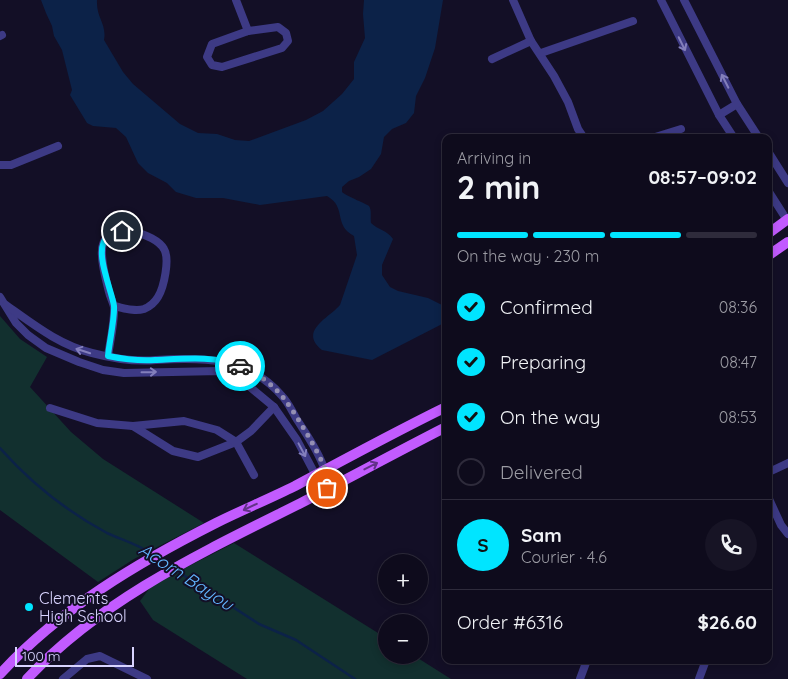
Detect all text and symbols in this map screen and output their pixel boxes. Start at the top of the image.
one-way arrow [678,36,687,51]
one-way arrow [720,73,730,88]
text: Arriving in [457,148,531,168]
text: 08:57–09:02 [648,165,757,189]
text: 2 min [457,167,540,207]
pin [101,210,143,252]
icon: home [108,217,136,245]
text: On the way · 230 m [457,246,599,266]
icon: check [457,293,485,321]
text: Confirmed [500,295,593,319]
text: 08:36 [719,297,757,317]
courier [215,341,265,391]
one-way arrow [76,345,92,355]
icon: check [457,348,485,376]
text: Preparing [500,350,586,374]
icon: car [226,352,254,380]
text: 08:47 [720,352,757,372]
one-way arrow [140,367,157,377]
icon: check [457,403,485,431]
text: On the way [500,405,601,429]
text: 08:53 [719,407,757,427]
one-way arrow [298,443,308,457]
text: Delivered [500,460,583,484]
one-way arrow [363,461,378,471]
pin [306,467,348,509]
icon: bag [313,474,341,502]
one-way arrow [243,502,258,512]
button: phone [705,519,757,571]
text: Sam [521,523,562,547]
text: S [477,533,489,557]
water label: Acorn Bayou [135,538,239,617]
text: Courier · 4.6 [521,547,607,567]
map controls [378,554,428,664]
button: + [378,554,428,604]
place label: Clements High School [39,588,127,626]
marker: Clements High School [23,601,35,613]
text: Order #6316 [457,610,563,634]
text: $26.60 [697,610,757,634]
button: − [378,614,428,664]
scale bar [15,644,134,667]
text: 100 m [22,647,60,665]

